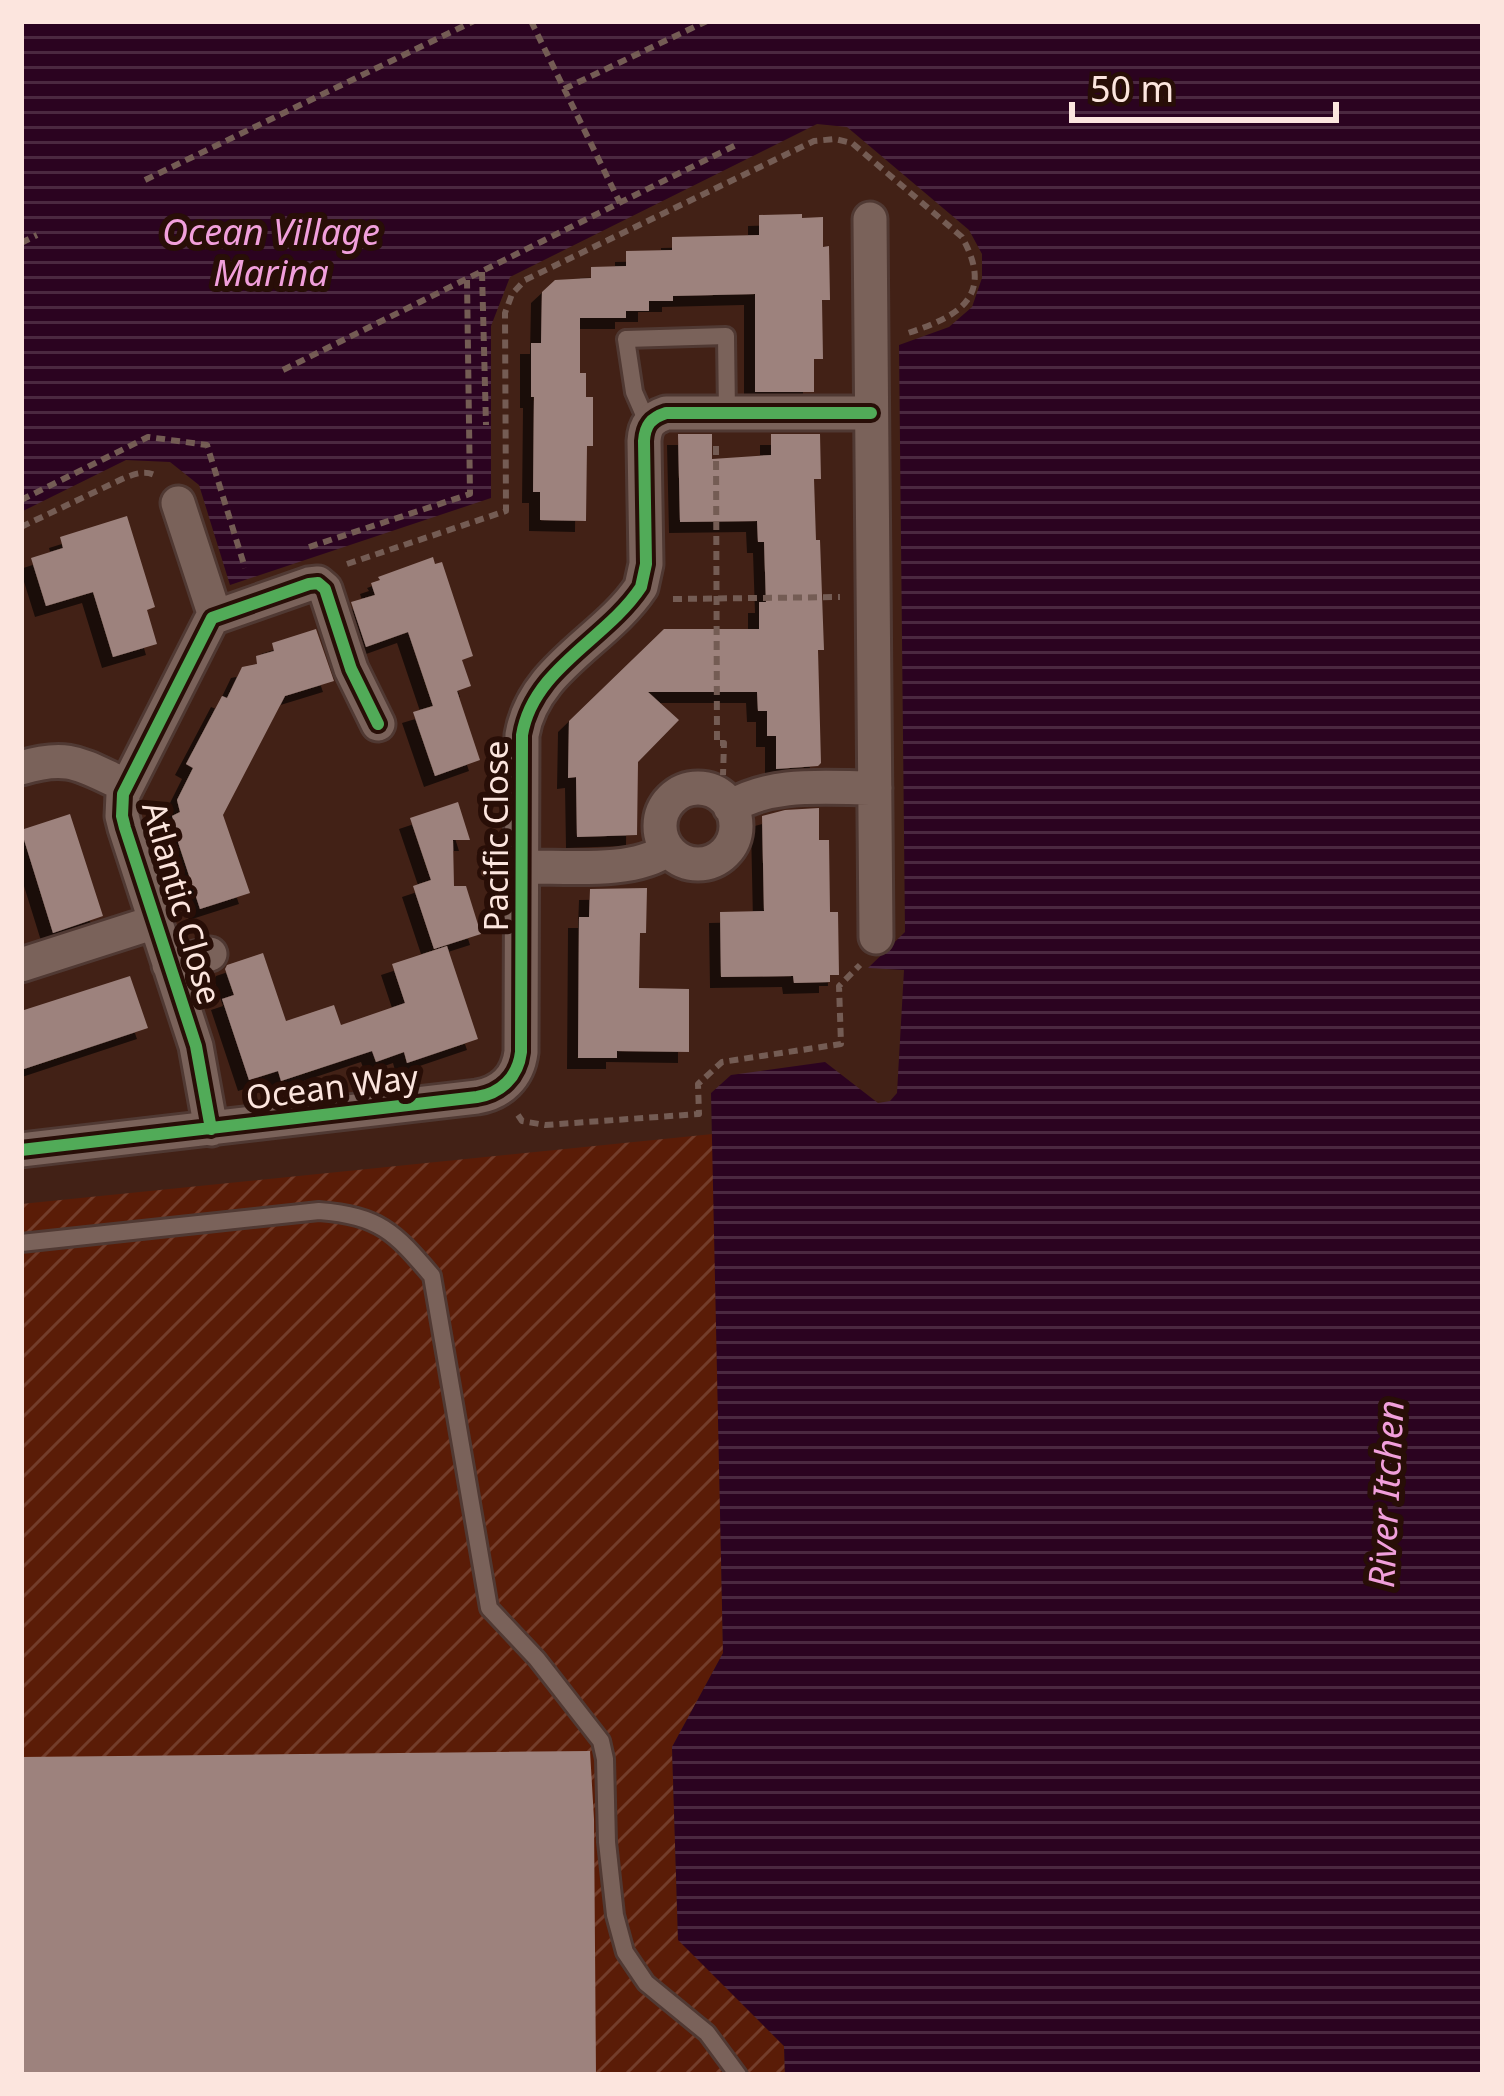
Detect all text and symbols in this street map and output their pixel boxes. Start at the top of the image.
scale bar [1072,48,1336,122]
text: 50 m [1090,64,1174,113]
water label: Ocean Village Marina [162,207,380,297]
street label: Pacific Close [473,741,518,931]
street label: Atlantic Close [132,796,233,1010]
street label: Ocean Way [243,1054,421,1119]
water label: River Itchen [1356,1399,1415,1589]

